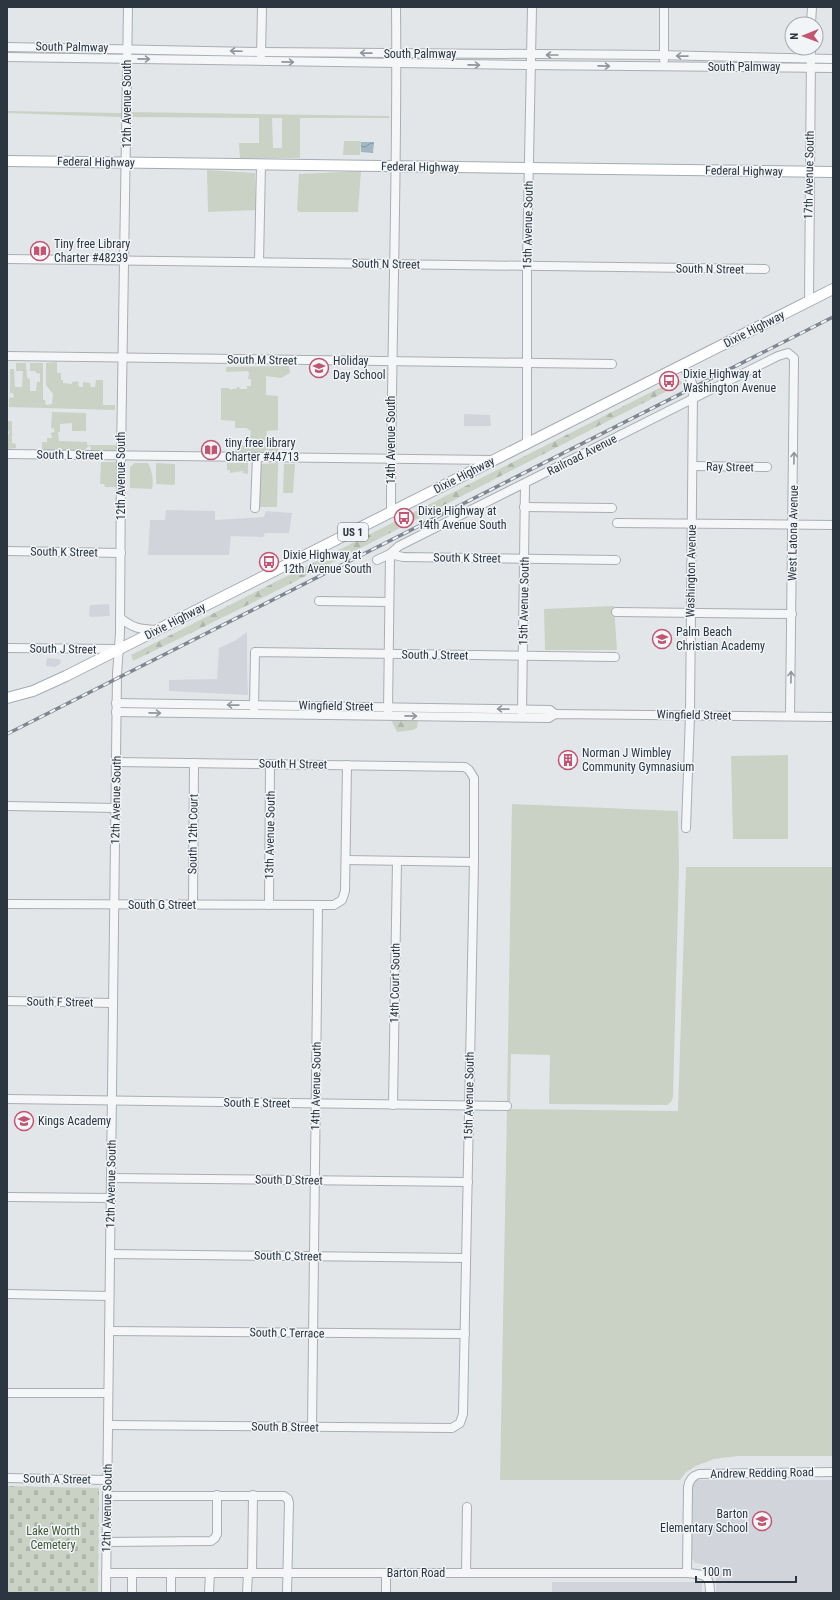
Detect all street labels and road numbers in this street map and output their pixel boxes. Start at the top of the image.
street label: South Palmway [36,39,108,55]
street label: South Palmway [384,47,456,61]
street label: 12th Avenue South [120,59,134,148]
street label: South Palmway [708,60,780,74]
street label: 17th Avenue South [801,130,817,219]
street label: Federal Highway [57,154,135,170]
street label: Federal Highway [381,159,459,175]
street label: Federal Highway [705,163,783,179]
street label: 15th Avenue South [520,180,536,269]
street label: South N Street [352,256,421,272]
street label: South N Street [676,261,745,277]
street label: Dixie Highway [721,308,787,350]
street label: South M Street [227,352,298,368]
street label: 14th Avenue South [384,395,398,484]
street label: 12th Avenue South [114,431,128,520]
street label: Railroad Avenue [545,431,619,479]
street label: South L Street [37,447,104,463]
street label: Dixie Highway [431,454,497,496]
street label: Ray Street [706,460,755,474]
street label: West Latona Avenue [785,484,801,581]
road number: US 1 [338,523,368,541]
street label: Washington Avenue [683,524,699,618]
street label: South K Street [30,544,98,560]
street label: South K Street [433,550,501,566]
street label: 15th Avenue South [516,556,532,645]
street label: Dixie Highway [142,600,208,642]
street label: South J Street [29,641,97,657]
street label: South J Street [401,647,469,663]
street label: Wingfield Street [299,698,374,714]
street label: Wingfield Street [657,707,732,723]
street label: 12th Avenue South [108,755,124,844]
street label: South H Street [259,756,328,772]
street label: 13th Avenue South [262,790,278,879]
street label: South 12th Court [185,793,201,874]
street label: South G Street [128,898,197,912]
street label: 14th Court South [387,943,403,1023]
street label: South F Street [26,994,94,1010]
street label: 14th Avenue South [308,1041,324,1130]
street label: 15th Avenue South [461,1051,477,1140]
street label: South E Street [223,1095,291,1111]
street label: 12th Avenue South [103,1139,119,1228]
street label: South D Street [255,1172,323,1188]
street label: South C Street [254,1248,322,1264]
street label: South C Terrace [250,1325,325,1341]
street label: South B Street [251,1419,319,1435]
street label: 12th Avenue South [99,1463,115,1552]
street label: Andrew Redding Road [710,1465,814,1481]
street label: South A Street [23,1471,92,1487]
street label: Barton Road [387,1566,445,1580]

